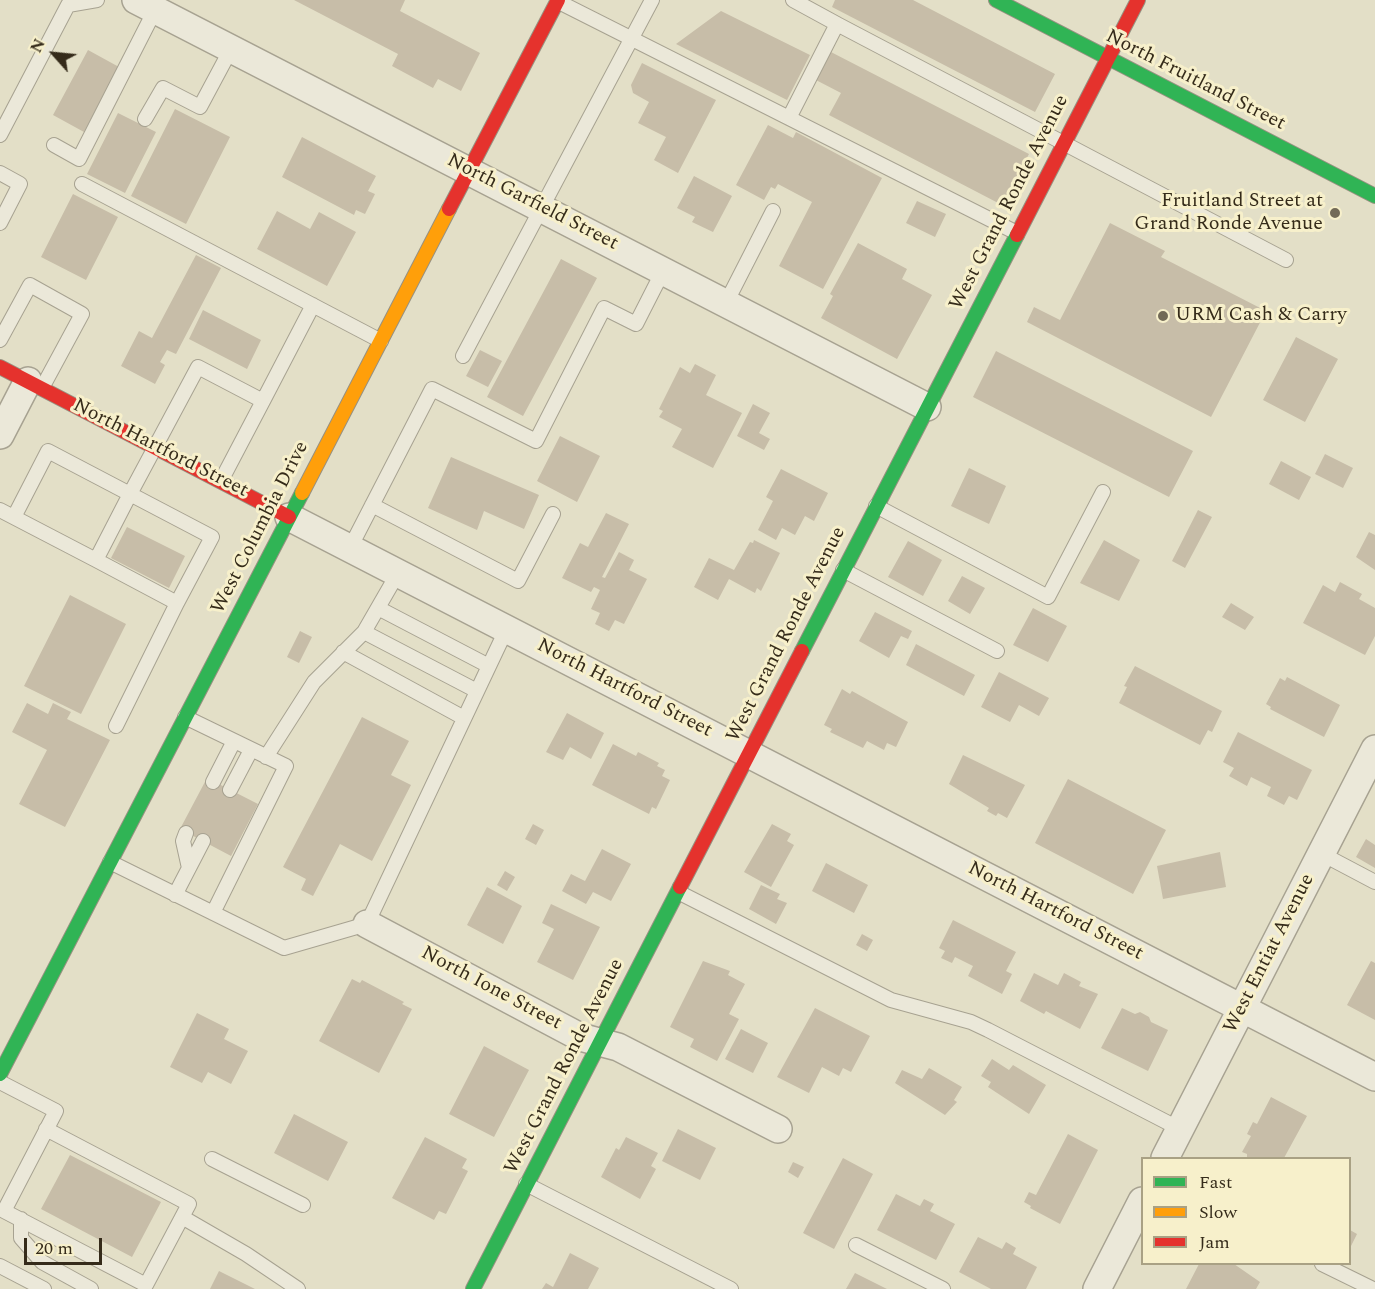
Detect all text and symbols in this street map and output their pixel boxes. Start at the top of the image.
north arrow [24,24,84,84]
street label: North Fruitland Street [1101,25,1289,137]
text: N [24,35,52,57]
street label: West Grand Ronde Avenue [945,91,1075,315]
street label: North Garfield Street [442,149,622,257]
place label: Fruitland Street at Grand Ronde Avenue [1134,190,1323,237]
marker: Fruitland Street at Grand Ronde Avenue [1328,206,1342,220]
place label: URM Cash & Carry [1175,304,1347,328]
marker: URM Cash & Carry [1156,309,1170,323]
street label: North Hartford Street [68,394,252,504]
street label: West Columbia Drive [207,438,315,618]
street label: West Grand Ronde Avenue [722,523,852,747]
street label: North Hartford Street [532,634,716,744]
street label: North Hartford Street [963,857,1147,967]
street label: West Entiat Avenue [1220,870,1320,1038]
street label: North Ione Street [417,942,565,1036]
street label: West Grand Ronde Avenue [500,955,630,1179]
legend [1141,1157,1351,1265]
text: Fast [1199,1169,1232,1196]
text: Slow [1199,1199,1237,1226]
scale bar [27,1226,105,1264]
text: Jam [1199,1229,1230,1256]
text: 20 m [35,1235,73,1262]

